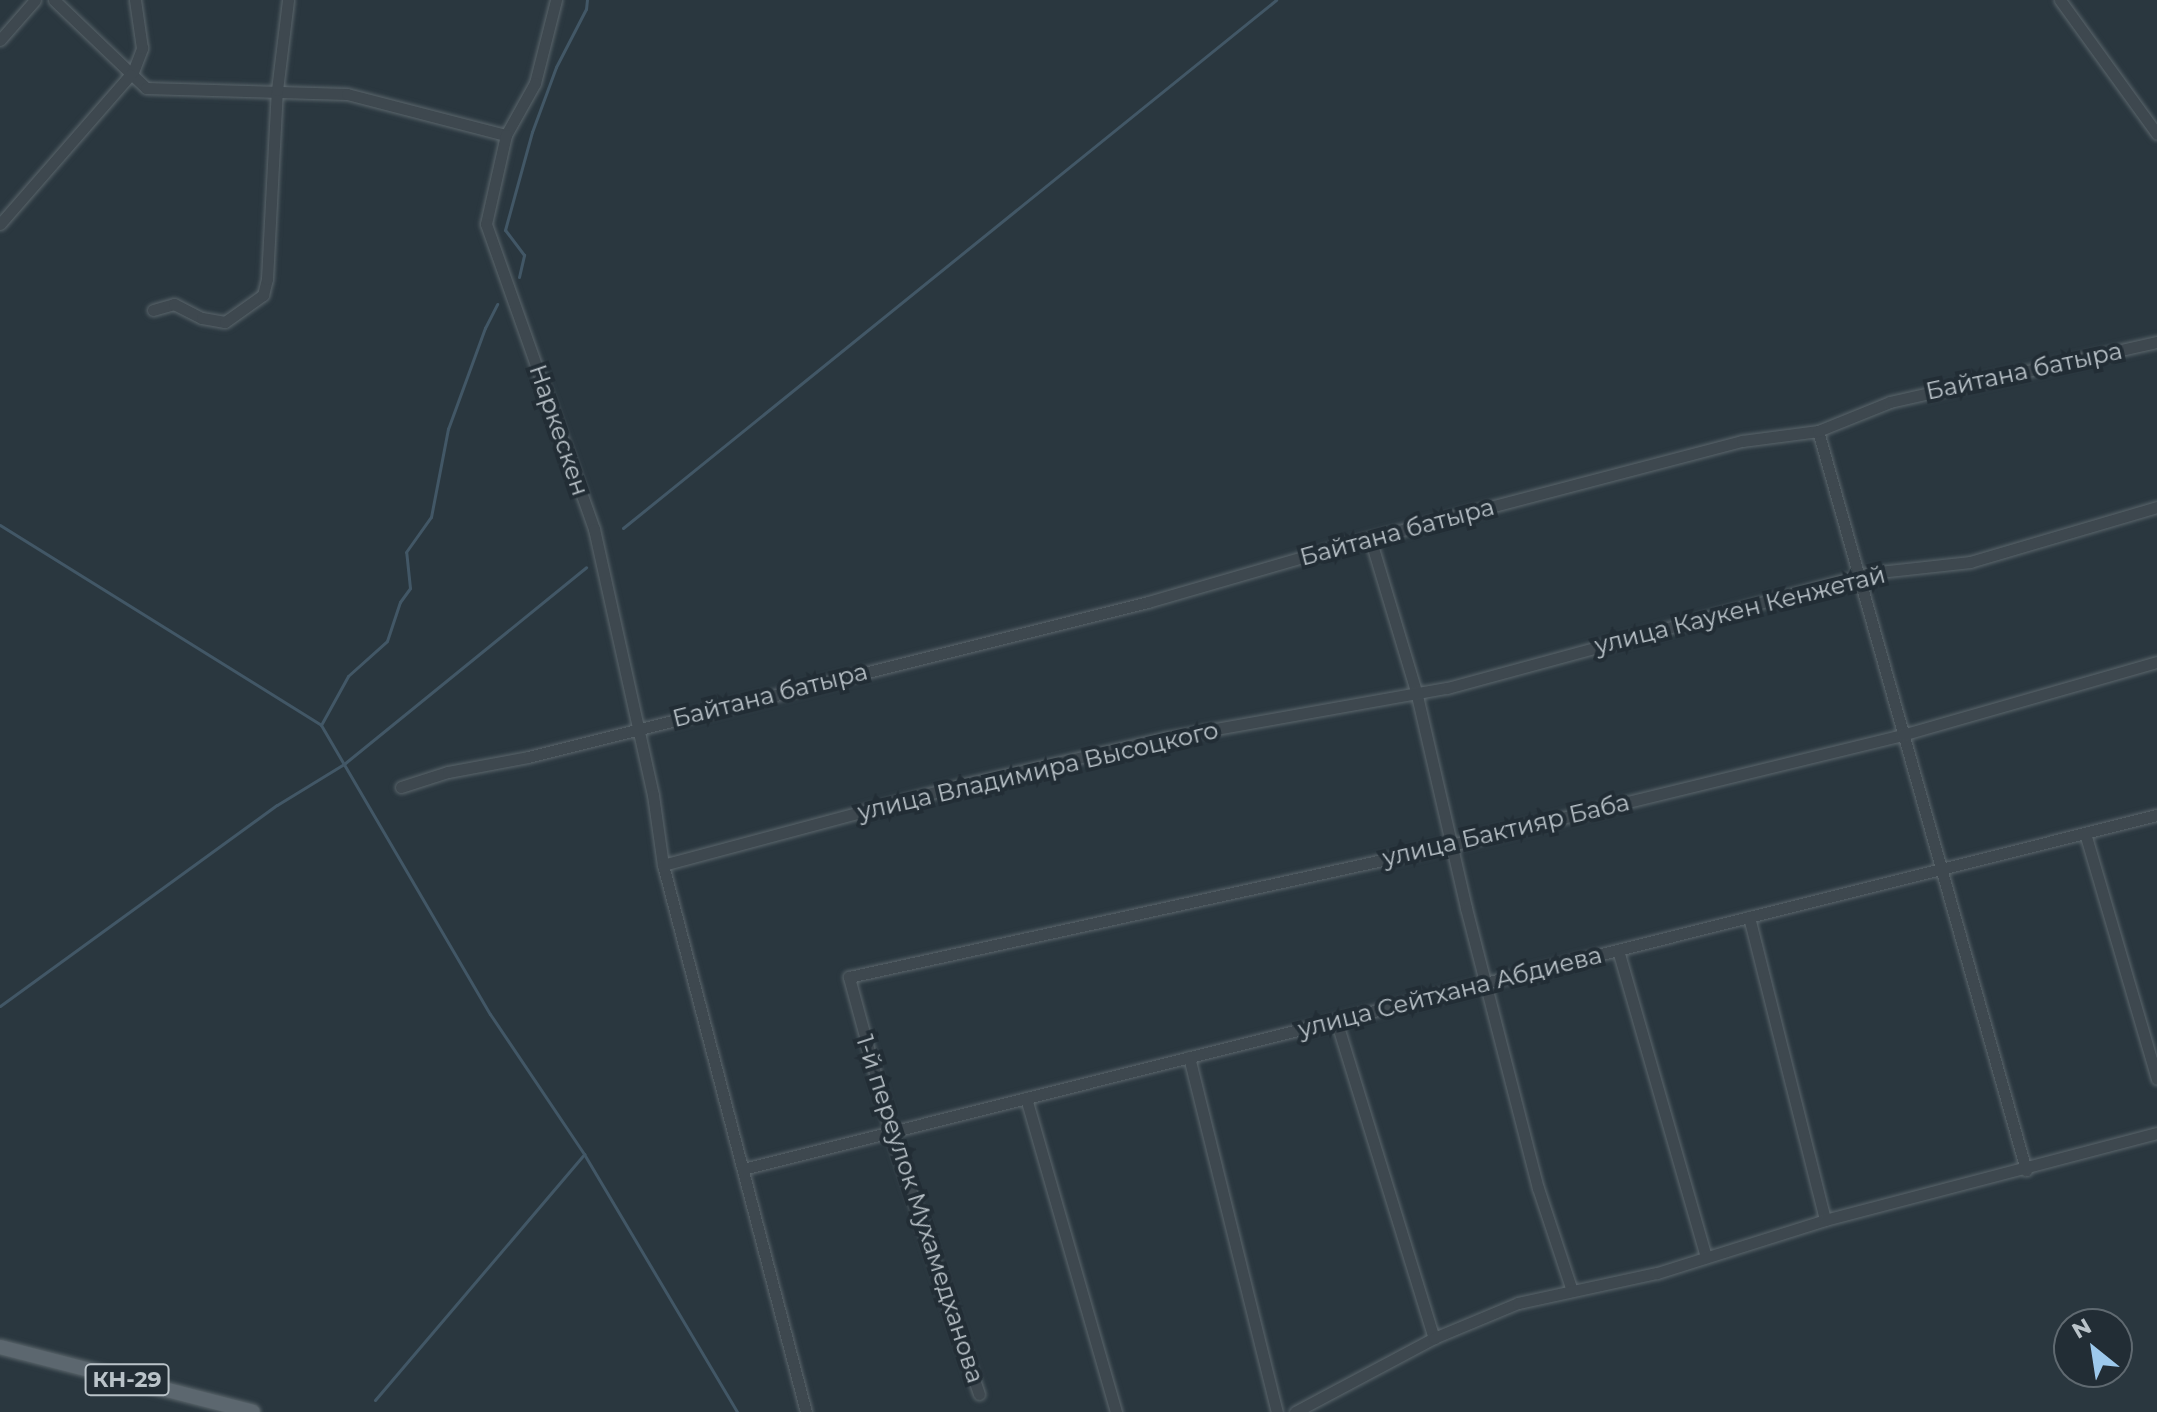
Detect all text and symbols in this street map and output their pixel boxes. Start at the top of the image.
street label: Байтана батыра [1923,336,2125,406]
street label: Наркескен [523,361,595,499]
street label: Байтана батыра [1297,492,1497,572]
street label: улица Каукен Кенжетай [1592,560,1888,660]
street label: Байтана батыра [669,657,871,733]
street label: улица Владимира Высоцкого [855,715,1221,827]
street label: улица Бактияр Баба [1380,788,1632,872]
street label: улица Сейтхана Абдиева [1295,940,1605,1044]
street label: 1-й переулок Мухамедханова [850,1031,990,1387]
north arrow [2053,1308,2133,1388]
text: N [2067,1312,2096,1345]
road number: КН-29 [83,1362,171,1398]

